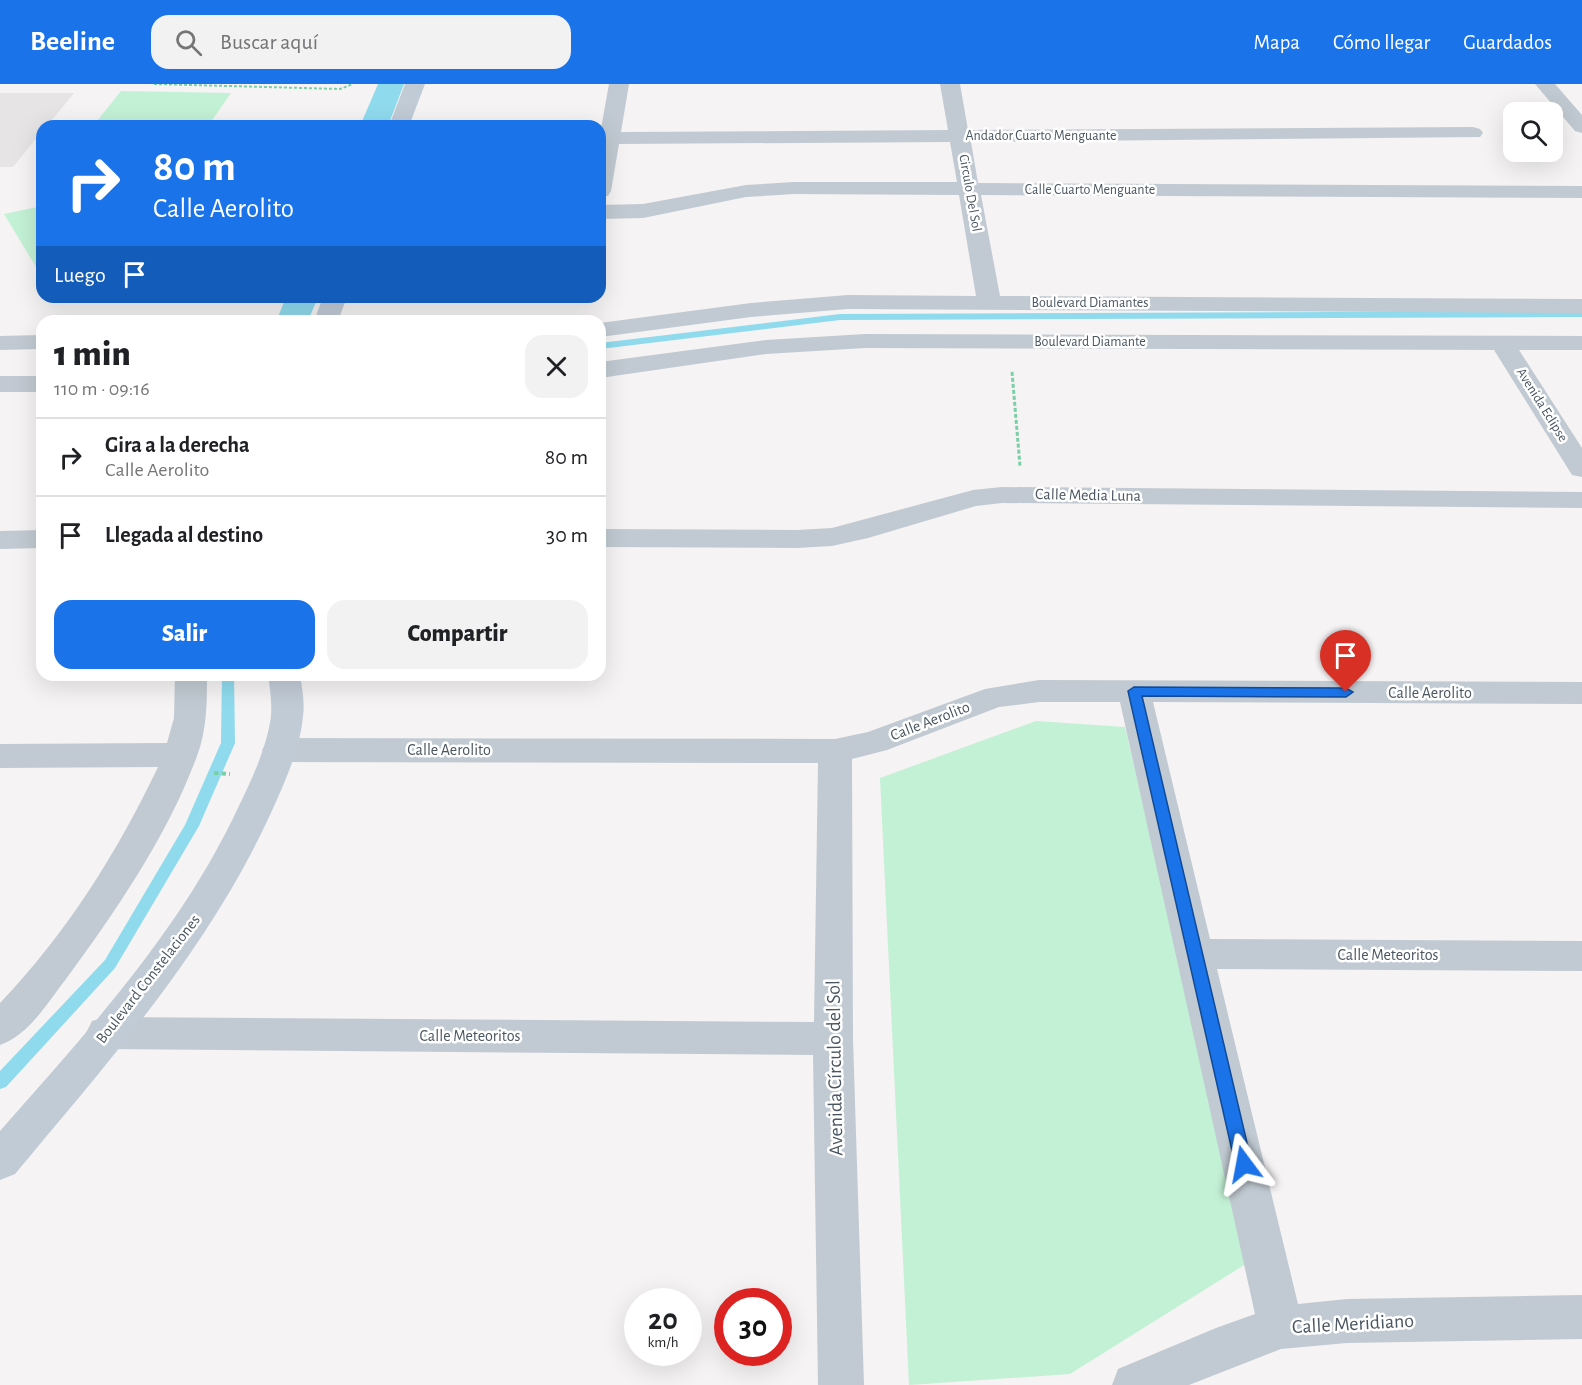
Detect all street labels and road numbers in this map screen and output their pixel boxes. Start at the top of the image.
street label: Andador Cuarto Menguante [966,129,1116,143]
street label: Circulo Del Sol [956,153,984,233]
street label: Calle Cuarto Menguante [1025,183,1155,197]
street label: Boulevard Diamantes [1032,296,1148,310]
street label: Boulevard Diamante [1034,335,1146,349]
street label: Avenida Eclipse [1514,366,1570,444]
street label: Calle Media Luna [1035,486,1141,504]
street label: Calle Aerolito [1388,685,1472,701]
street label: Calle Aerolito [888,699,972,743]
street label: Calle Aerolito [407,742,491,758]
street label: Boulevard Constelaciones [93,912,203,1046]
street label: Calle Meteoritos [1338,947,1439,963]
street label: Avenida Círculo del Sol [823,980,847,1156]
street label: Calle Meteoritos [420,1028,521,1044]
street label: Calle Meridiano [1291,1311,1415,1337]

